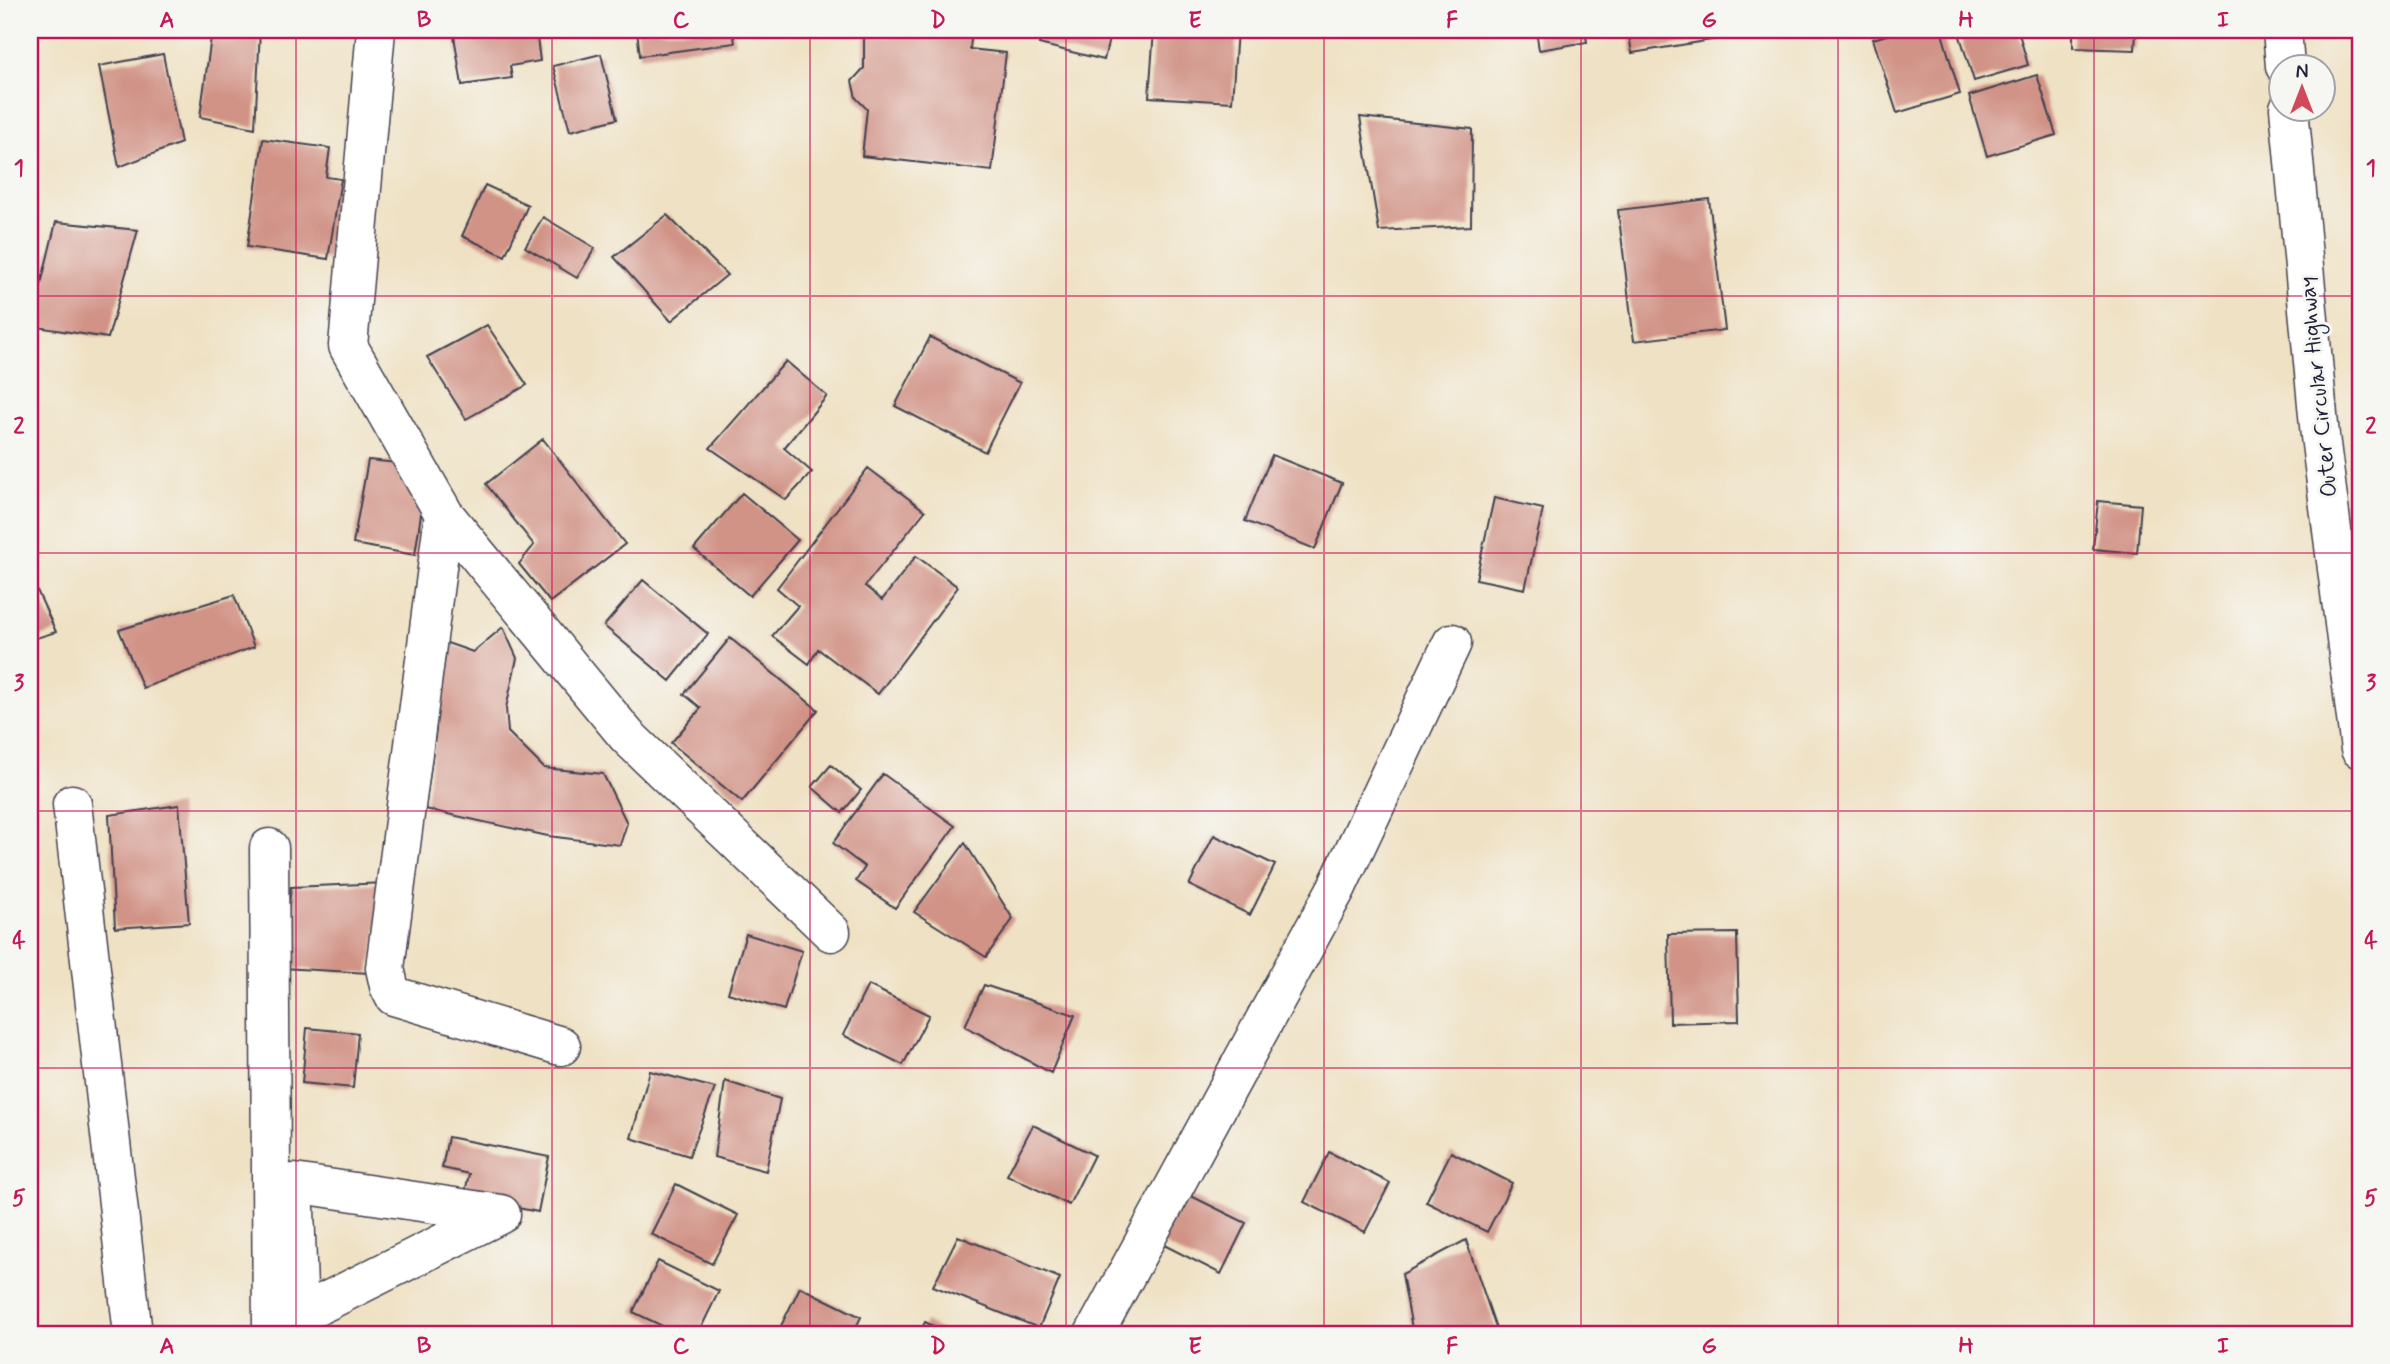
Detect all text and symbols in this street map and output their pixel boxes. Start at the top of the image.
text: A [159,6,175,36]
text: B [417,6,432,36]
text: C [673,6,690,36]
text: D [930,6,946,36]
text: E [1188,6,1202,36]
text: F [1446,6,1458,36]
text: G [1701,6,1717,36]
text: H [1958,6,1974,36]
text: I [2217,6,2229,36]
north arrow [2268,52,2338,122]
text: N [2296,60,2308,85]
text: 1 [14,154,24,184]
text: 1 [2366,154,2376,184]
street label: Outer Circular Highway [2292,275,2348,499]
text: 2 [13,412,25,442]
text: 2 [2365,412,2377,442]
text: 3 [14,669,25,699]
text: 3 [2366,669,2377,699]
text: 4 [12,926,26,956]
text: 4 [2364,926,2378,956]
text: 5 [12,1184,26,1214]
text: 5 [2364,1184,2378,1214]
text: A [159,1332,175,1362]
text: B [417,1332,432,1362]
text: C [673,1332,690,1362]
text: D [930,1332,946,1362]
text: E [1188,1332,1202,1362]
text: F [1446,1332,1458,1362]
text: G [1701,1332,1717,1362]
text: H [1958,1332,1974,1362]
text: I [2217,1332,2229,1362]

